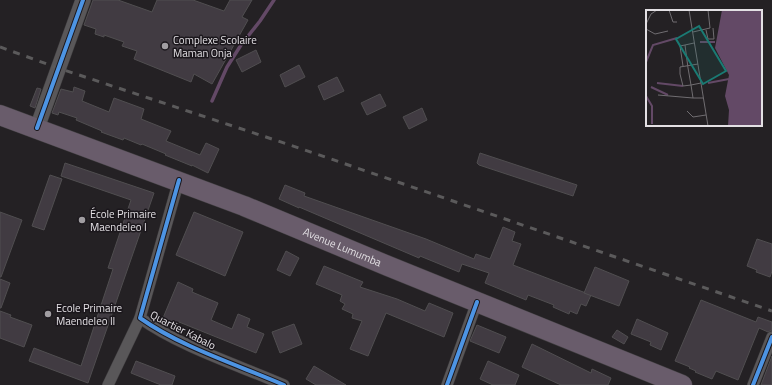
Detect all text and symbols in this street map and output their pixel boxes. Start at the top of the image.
inset map [646,10,762,126]
place label: Complexe Scolaire Maman Onja [173,32,257,61]
marker: Complexe Scolaire Maman Onja [160,41,170,51]
place label: École Primaire Maendeleo I [90,206,157,235]
marker: École Primaire Maendeleo I [77,215,87,225]
street label: Avenue Lumumba [301,224,384,271]
place label: Ecole Primaire Maendeleo II [56,300,123,329]
street label: Quartier Kabalo [147,307,219,354]
marker: Ecole Primaire Maendeleo II [43,309,53,319]

